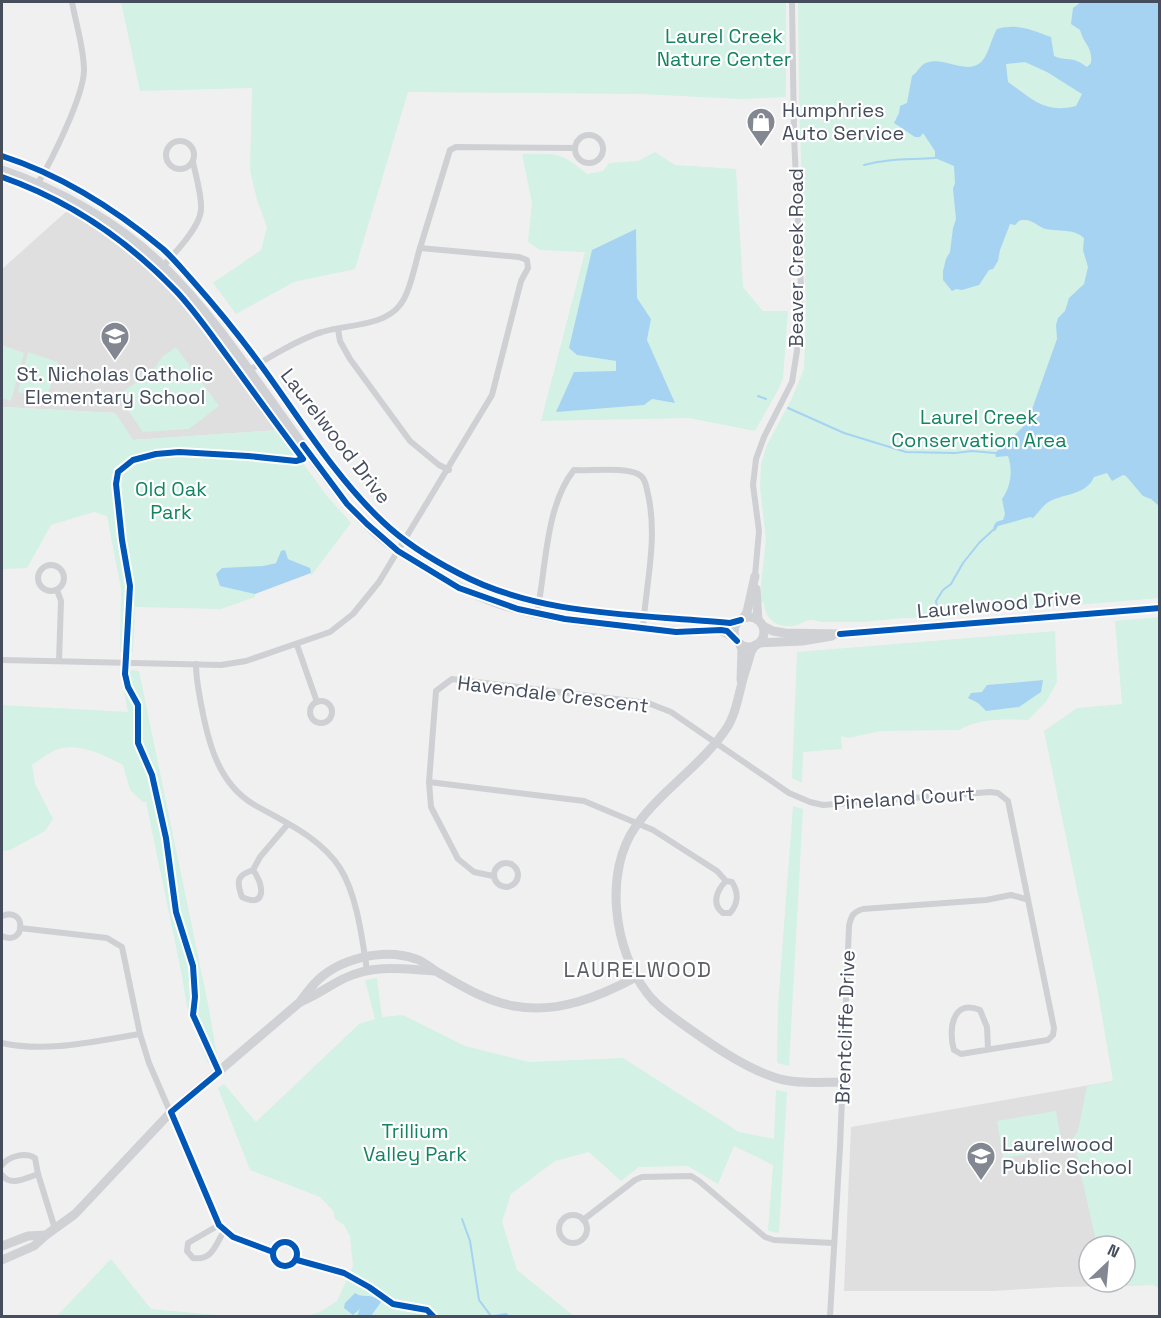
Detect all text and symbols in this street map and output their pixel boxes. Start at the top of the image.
park label: Laurel Creek Nature Center [657,23,791,72]
place label: Humphries Auto Service [782,97,904,146]
shop icon: Humphries Auto Service [745,106,777,148]
street label: Beaver Creek Road [783,168,809,348]
school or university icon: St. Nicholas Catholic Elementary School [99,320,131,362]
place label: St. Nicholas Catholic Elementary School [16,361,214,410]
street label: Laurelwood Drive [275,363,397,509]
park label: Laurel Creek Conservation Area [891,404,1067,453]
park label: Old Oak Park [135,476,207,525]
street label: Laurelwood Drive [916,584,1082,624]
street label: Havendale Crescent [456,669,650,719]
street label: Pineland Court [832,780,976,816]
street label: Brentcliffe Drive [829,949,861,1105]
district label: LAURELWOOD [564,956,712,983]
park label: Trillium Valley Park [363,1118,467,1167]
place label: Laurelwood Public School [1002,1131,1132,1180]
school or university icon: Laurelwood Public School [965,1140,997,1182]
north arrow [1077,1234,1137,1294]
text: N [1104,1239,1123,1263]

